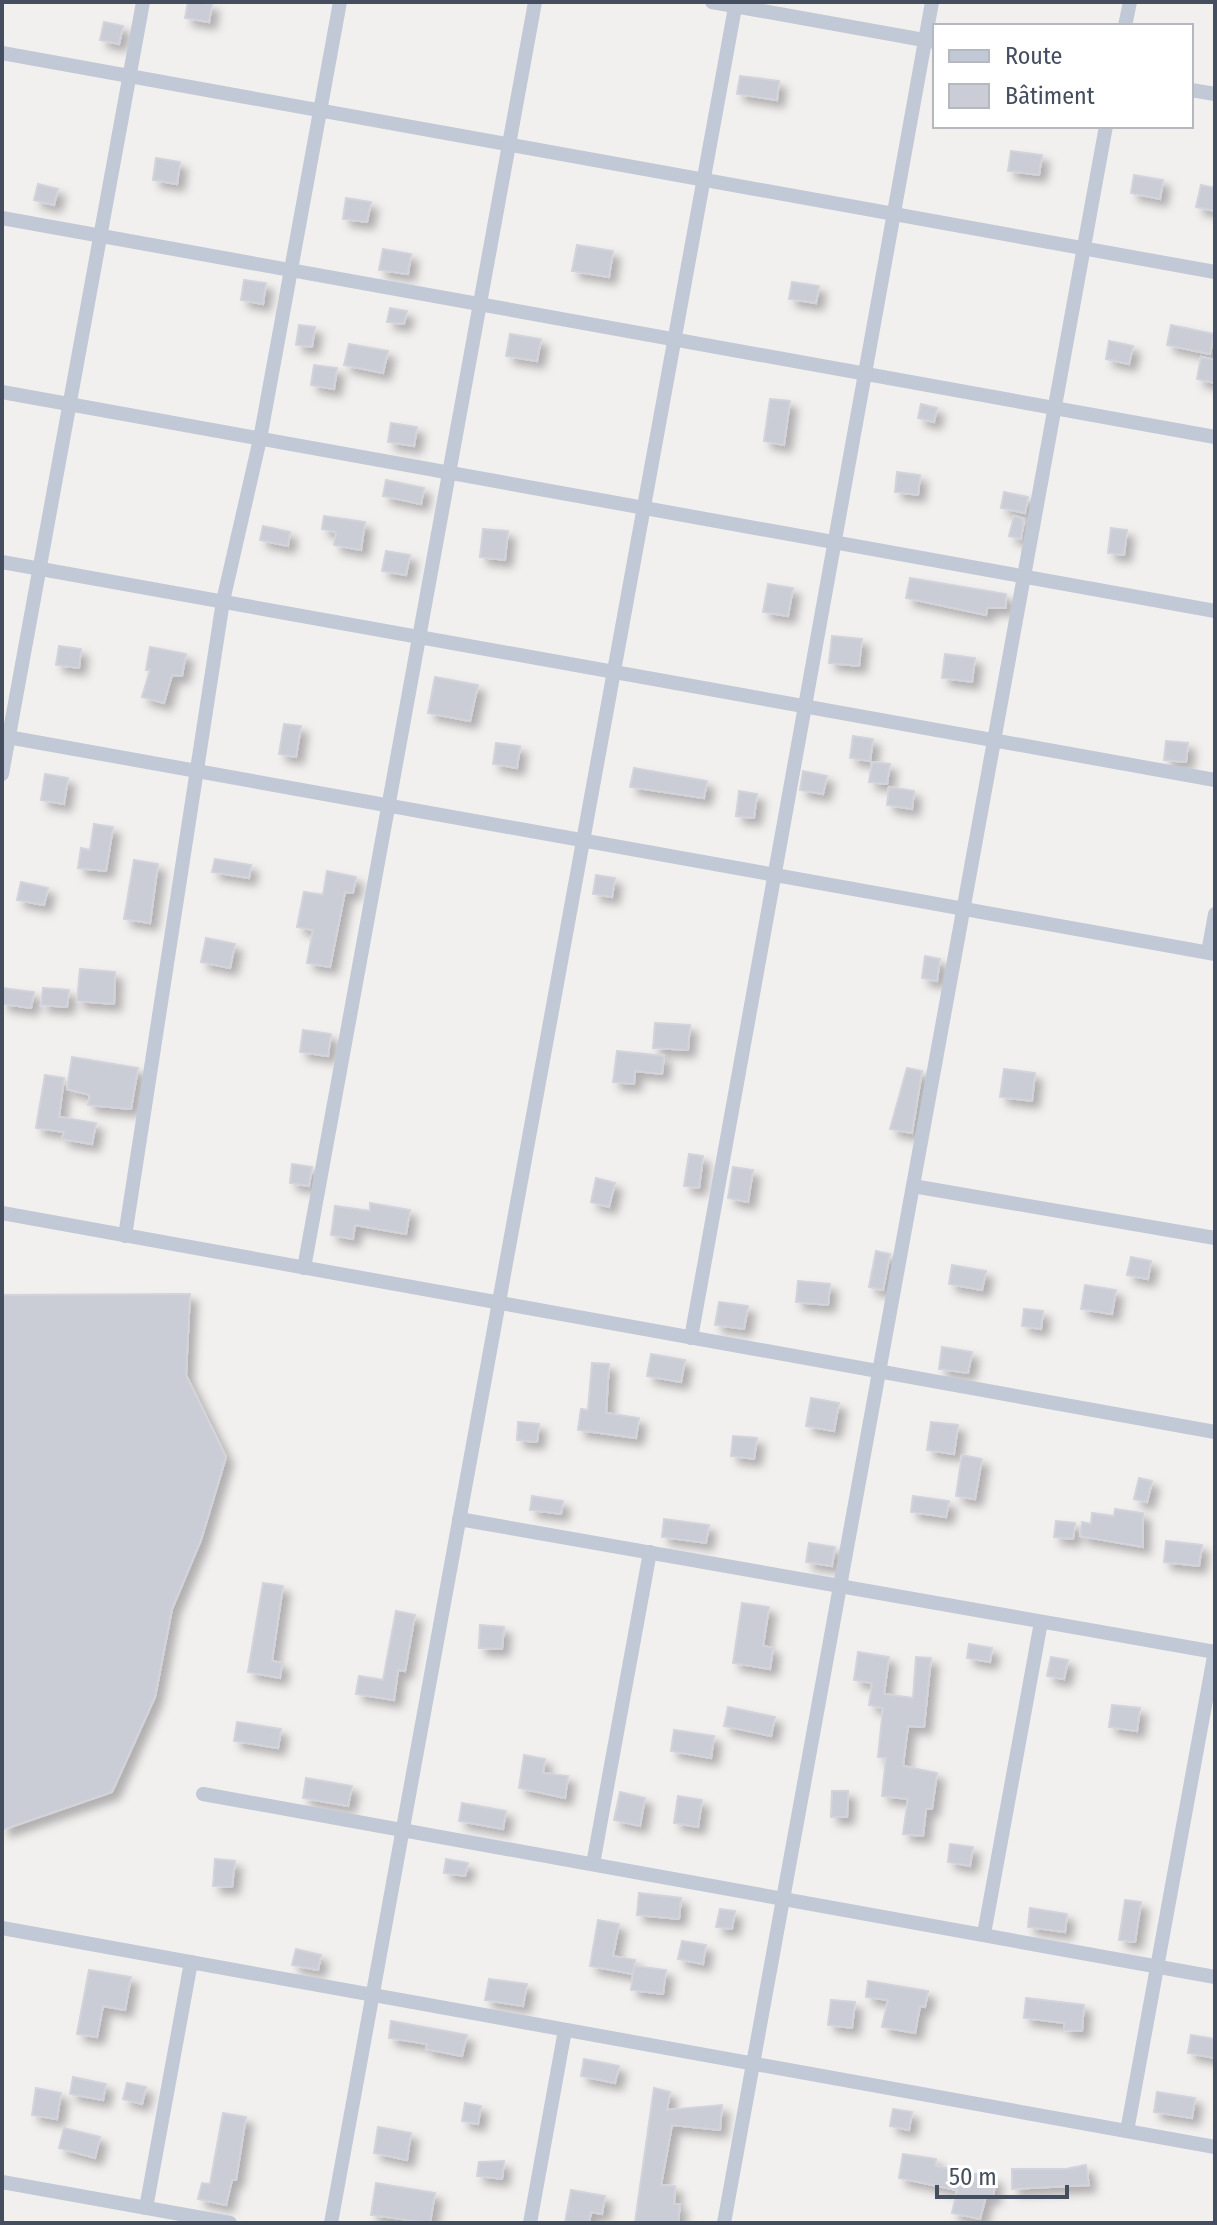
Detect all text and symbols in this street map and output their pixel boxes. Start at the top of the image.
legend [933,24,1193,128]
text: Route [1005,42,1062,70]
text: Bâtiment [1005,82,1095,110]
scale bar [937,2149,1067,2199]
text: 50 m [949,2163,997,2191]

